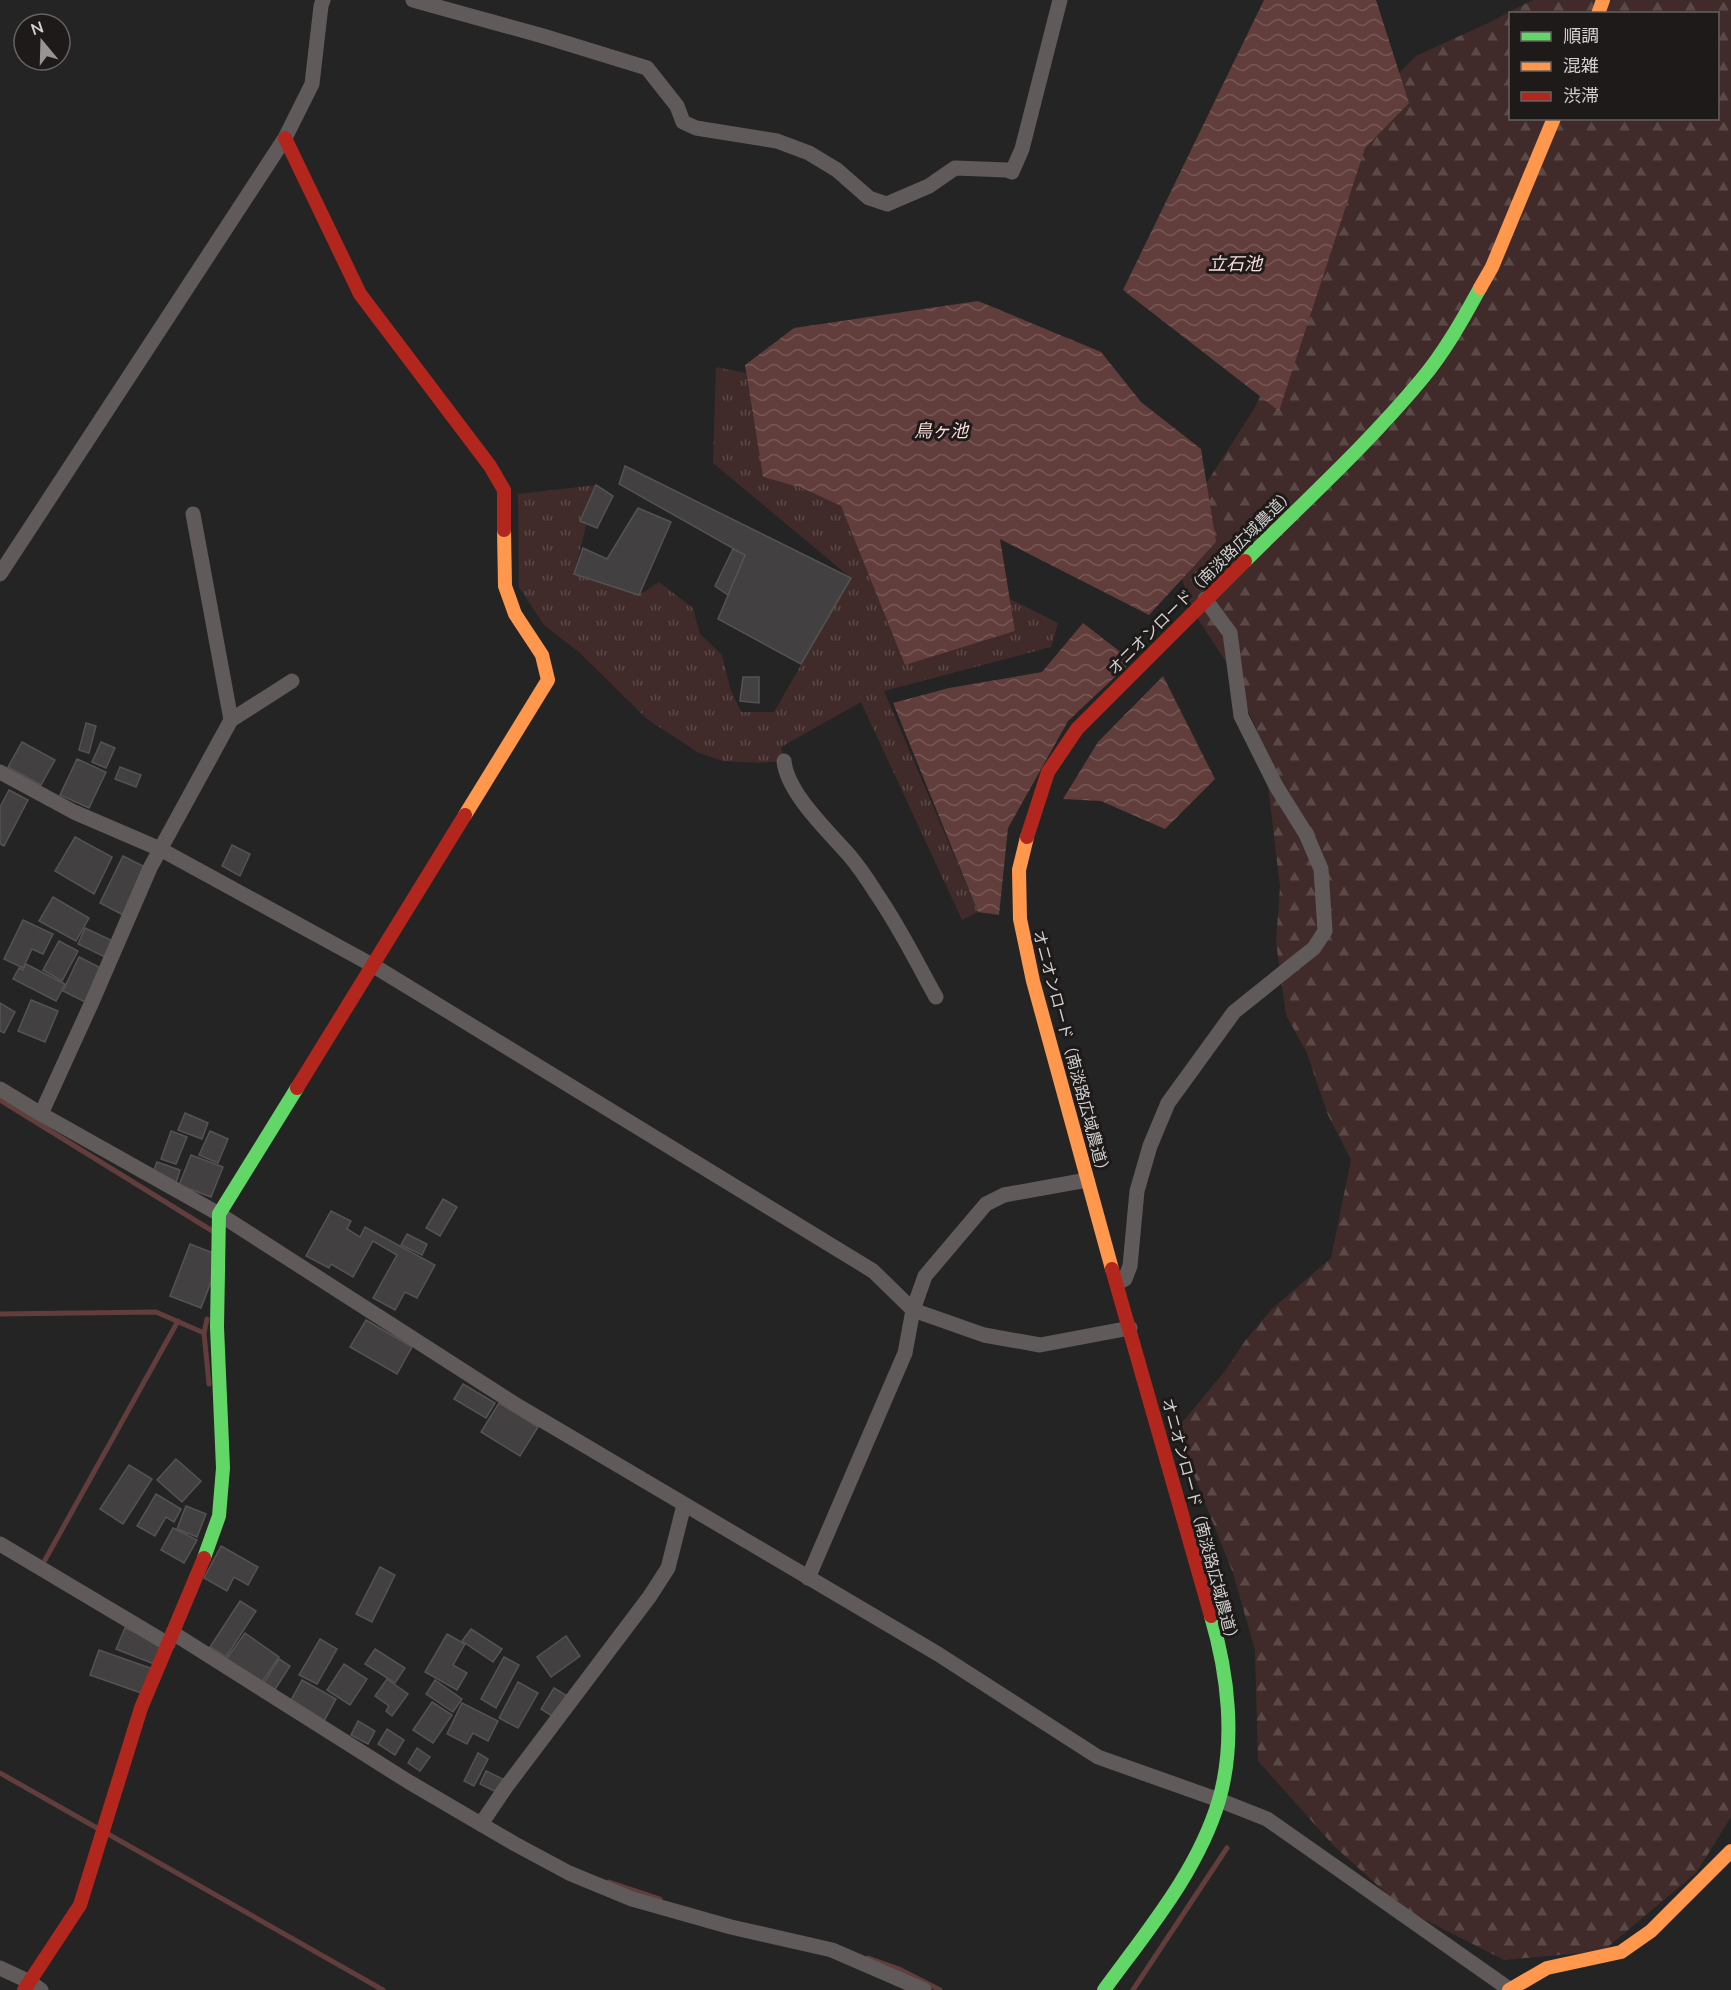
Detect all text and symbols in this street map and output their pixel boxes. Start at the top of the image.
north arrow [12,12,72,72]
legend [1509,12,1719,120]
text: N [28,16,46,39]
text: 順調 [1563,24,1599,47]
text: 混雑 [1563,54,1599,77]
text: 渋滞 [1563,84,1599,107]
water label: 立石池 [1208,252,1264,275]
water label: 鳥ヶ池 [914,419,970,442]
street label: オニオンロード（南淡路広域農道） [1103,483,1299,679]
street label: オニオンロード（南淡路広域農道） [1029,928,1115,1180]
street label: オニオンロード（南淡路広域農道） [1158,1396,1244,1648]

